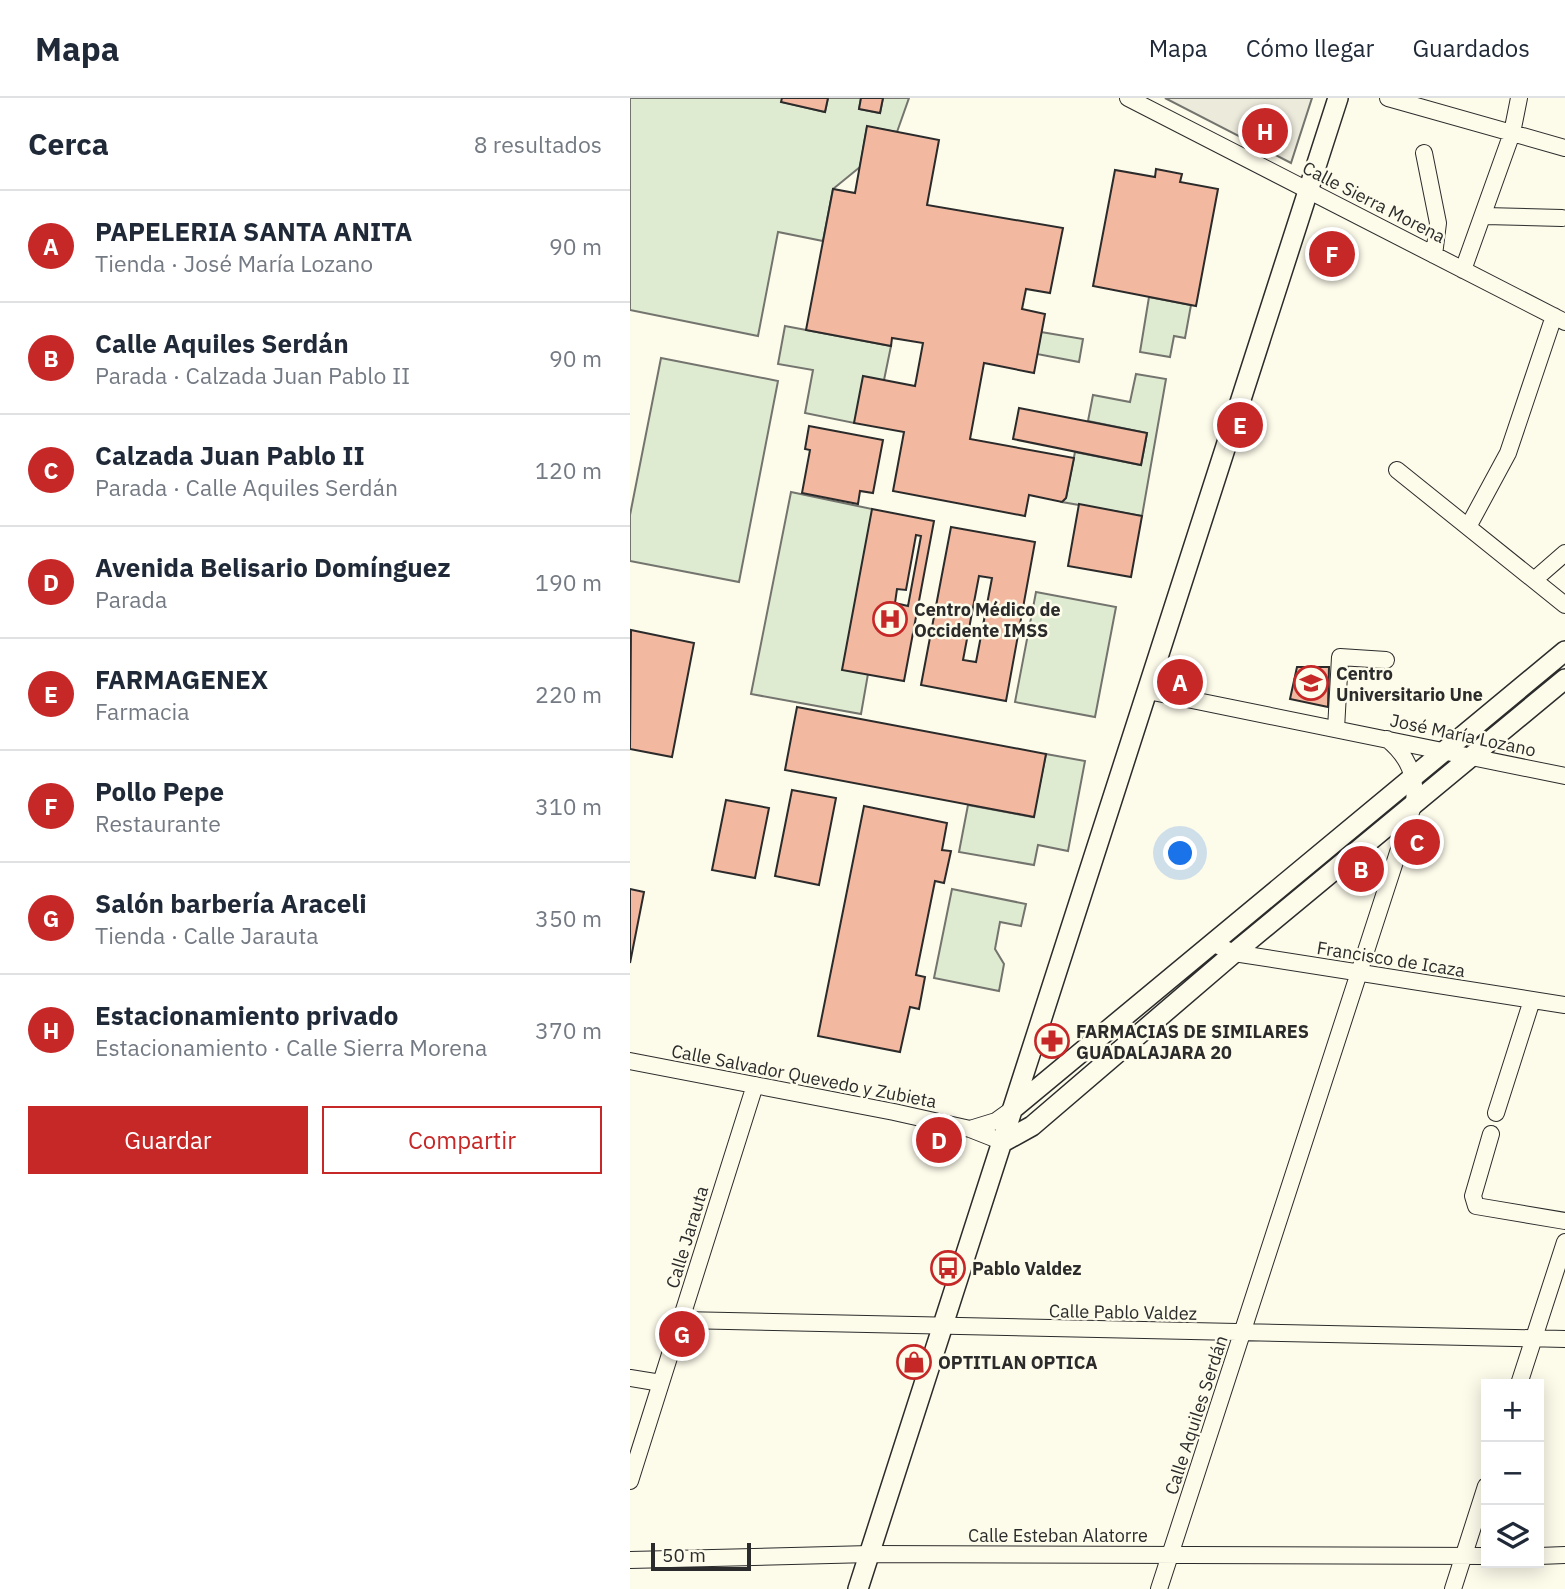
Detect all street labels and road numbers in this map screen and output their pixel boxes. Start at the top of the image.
street label: Calle Sierra Morena [1299,156,1450,248]
street label: José María Lozano [1388,708,1538,762]
street label: Francisco de Icaza [1315,936,1467,982]
street label: Calle Salvador Quevedo y Zubieta [669,1039,939,1113]
street label: Calle Jarauta [661,1183,714,1291]
street label: Calle Pablo Valdez [1049,1299,1197,1325]
street label: Calle Aquiles Serdán [1159,1332,1233,1498]
street label: Calle Esteban Alatorre [968,1524,1148,1547]

